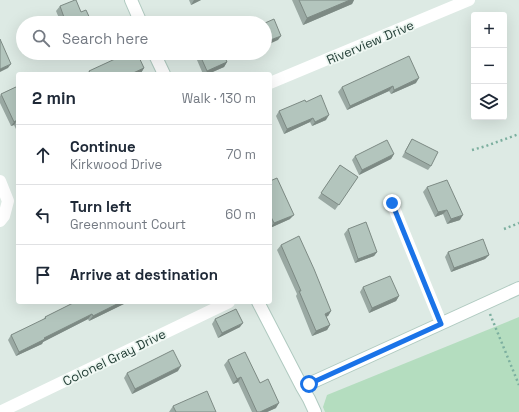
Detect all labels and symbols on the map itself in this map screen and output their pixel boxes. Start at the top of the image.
street label: Riverview Drive [324,16,416,69]
route end [383,194,401,212]
street label: Colonel Gray Drive [60,325,169,390]
route start [300,375,318,393]

